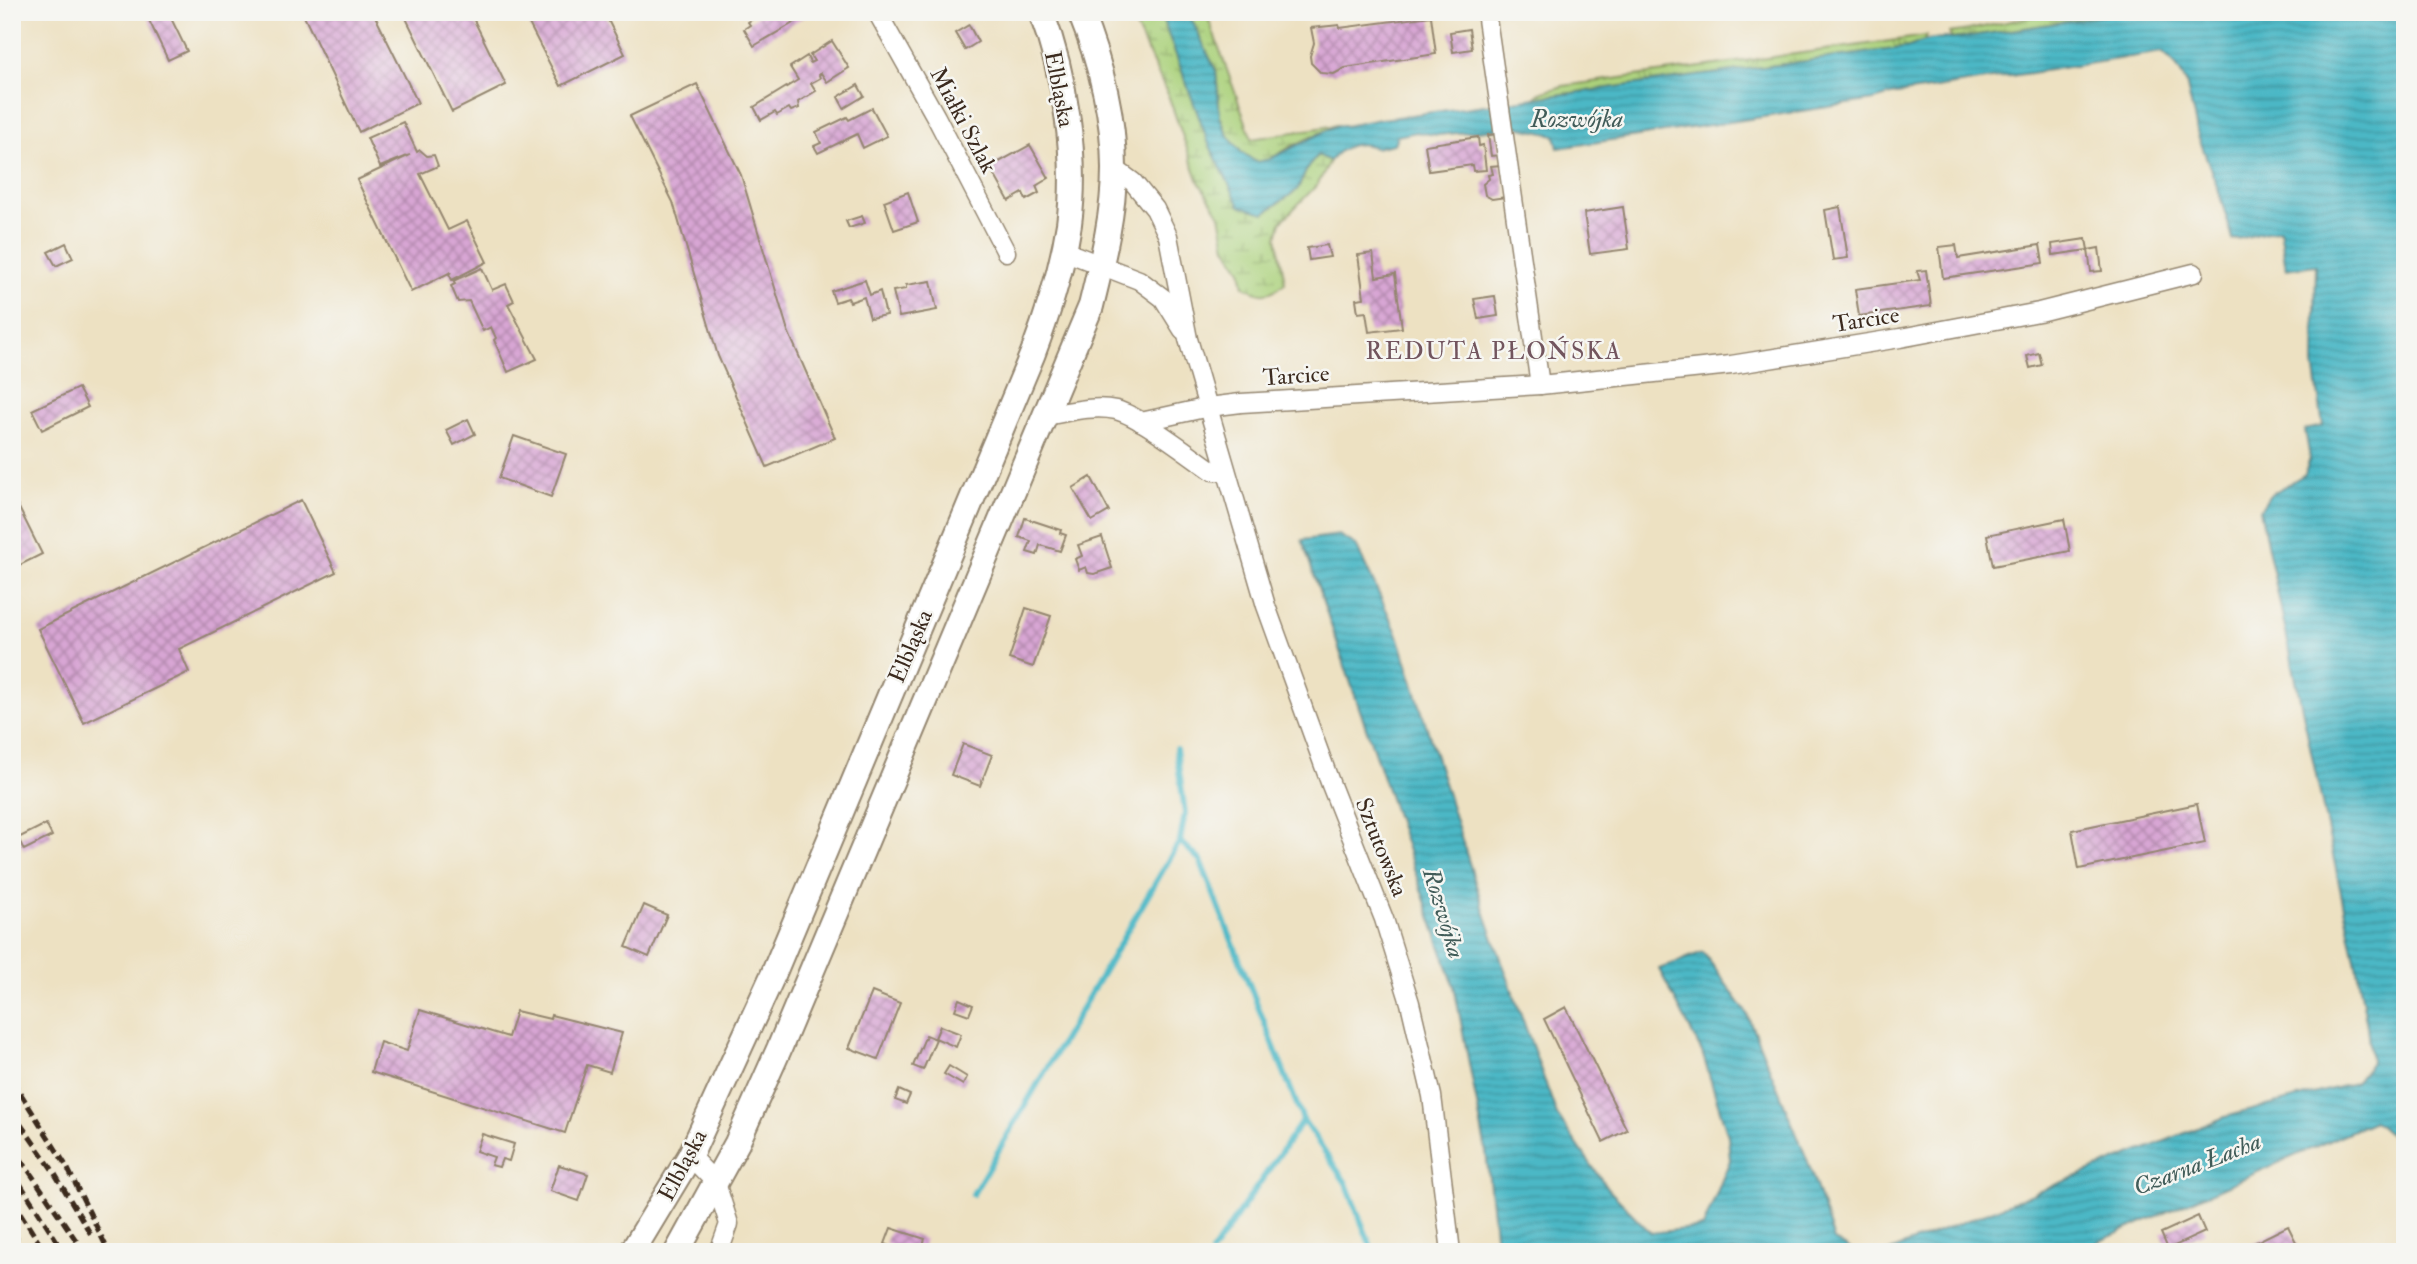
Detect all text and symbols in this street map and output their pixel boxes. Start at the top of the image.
street label: Elbląska [1038,49,1081,130]
street label: Miałki Szlak [924,62,1004,178]
water label: Rozwójka [1530,104,1623,135]
street label: Tarcice [1831,300,1902,339]
district label: REDUTA PŁOŃSKA [1366,335,1622,367]
street label: Tarcice [1262,359,1331,392]
street label: Elbląska [882,605,939,687]
street label: Sztutowska [1349,794,1415,901]
water label: Rozwójka [1415,863,1472,962]
street label: Elbląska [652,1124,714,1206]
water label: Czarna Łacha [2129,1126,2265,1203]

